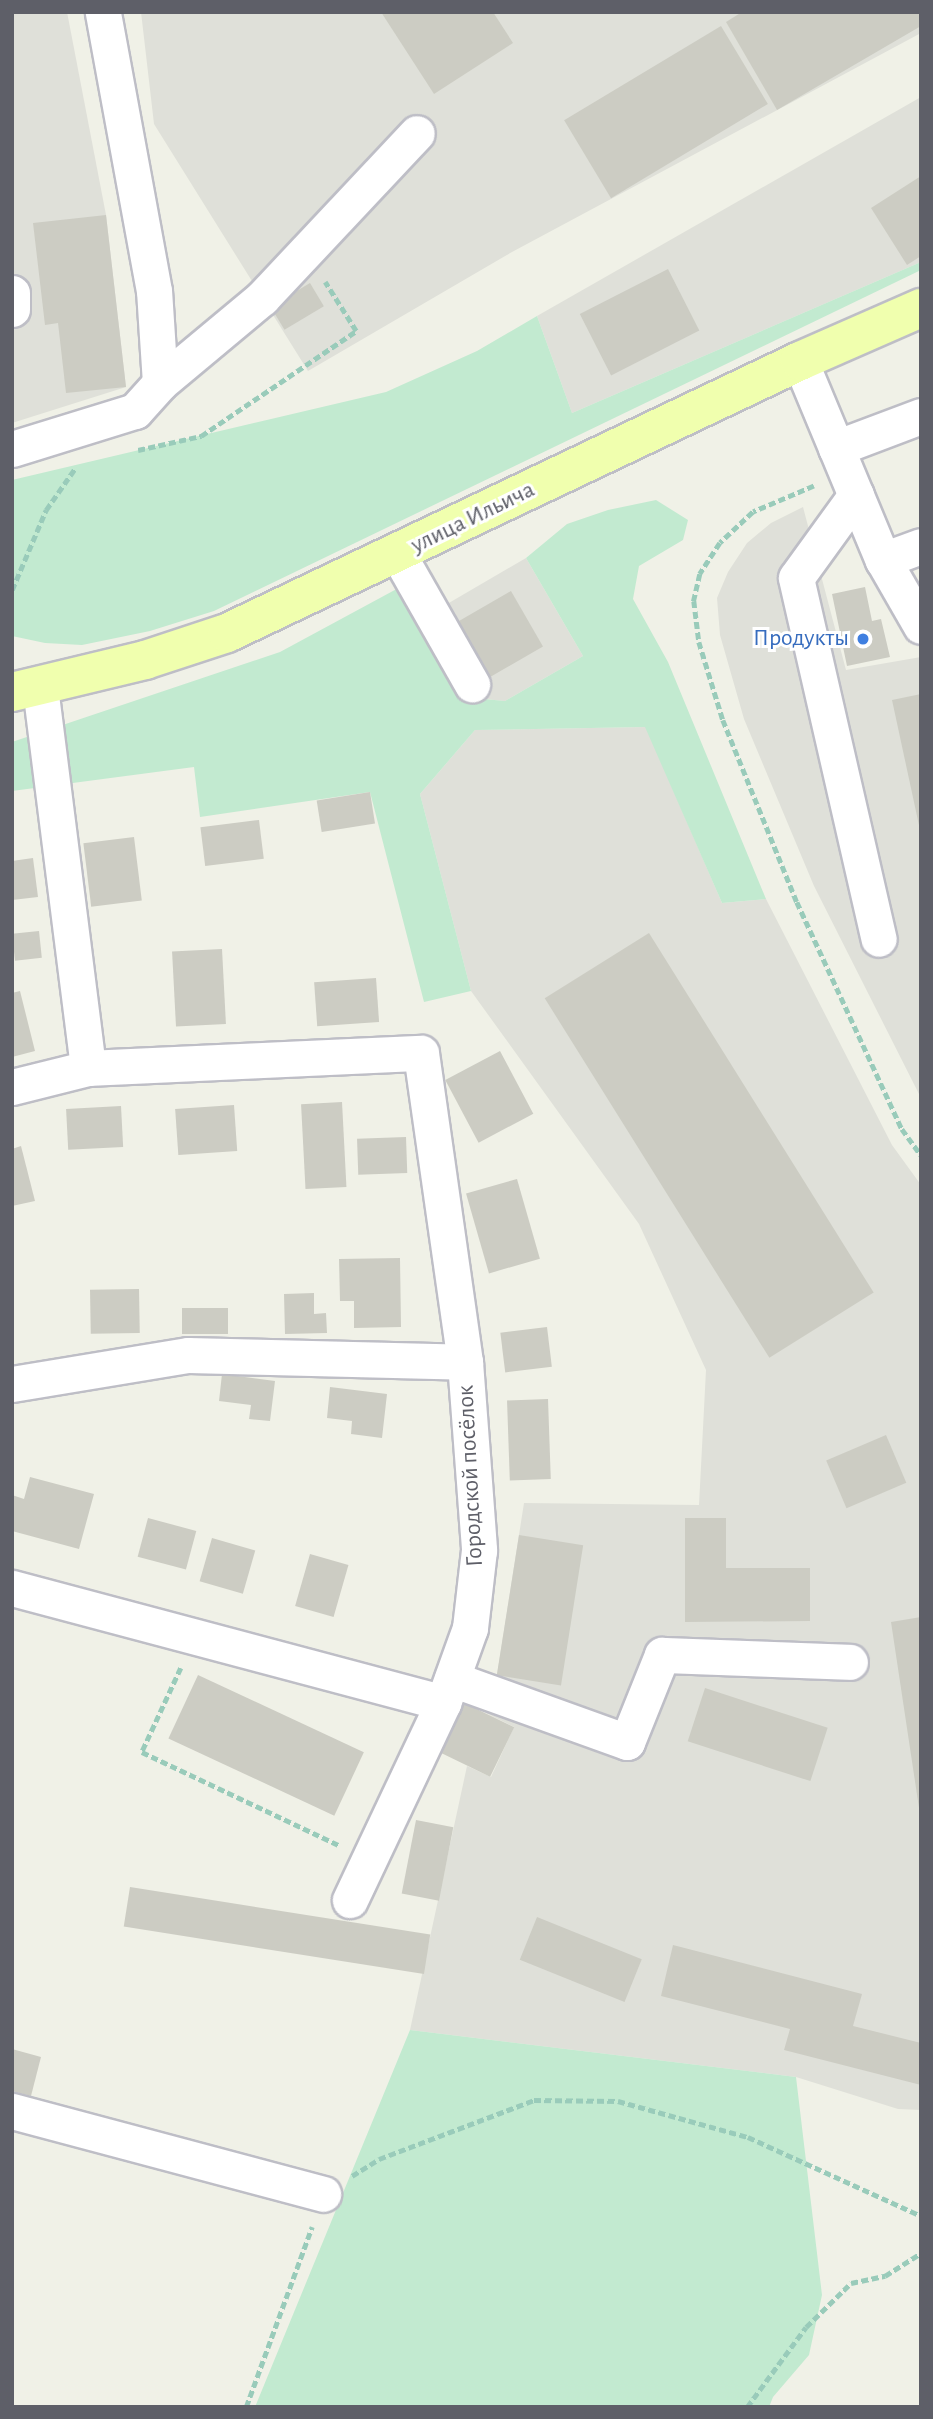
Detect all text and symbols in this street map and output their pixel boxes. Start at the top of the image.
street label: улица Ильича [407,476,539,560]
place label: Продукты [753,625,849,653]
marker: Продукты [855,631,871,647]
street label: Городской посёлок [452,1384,490,1568]

